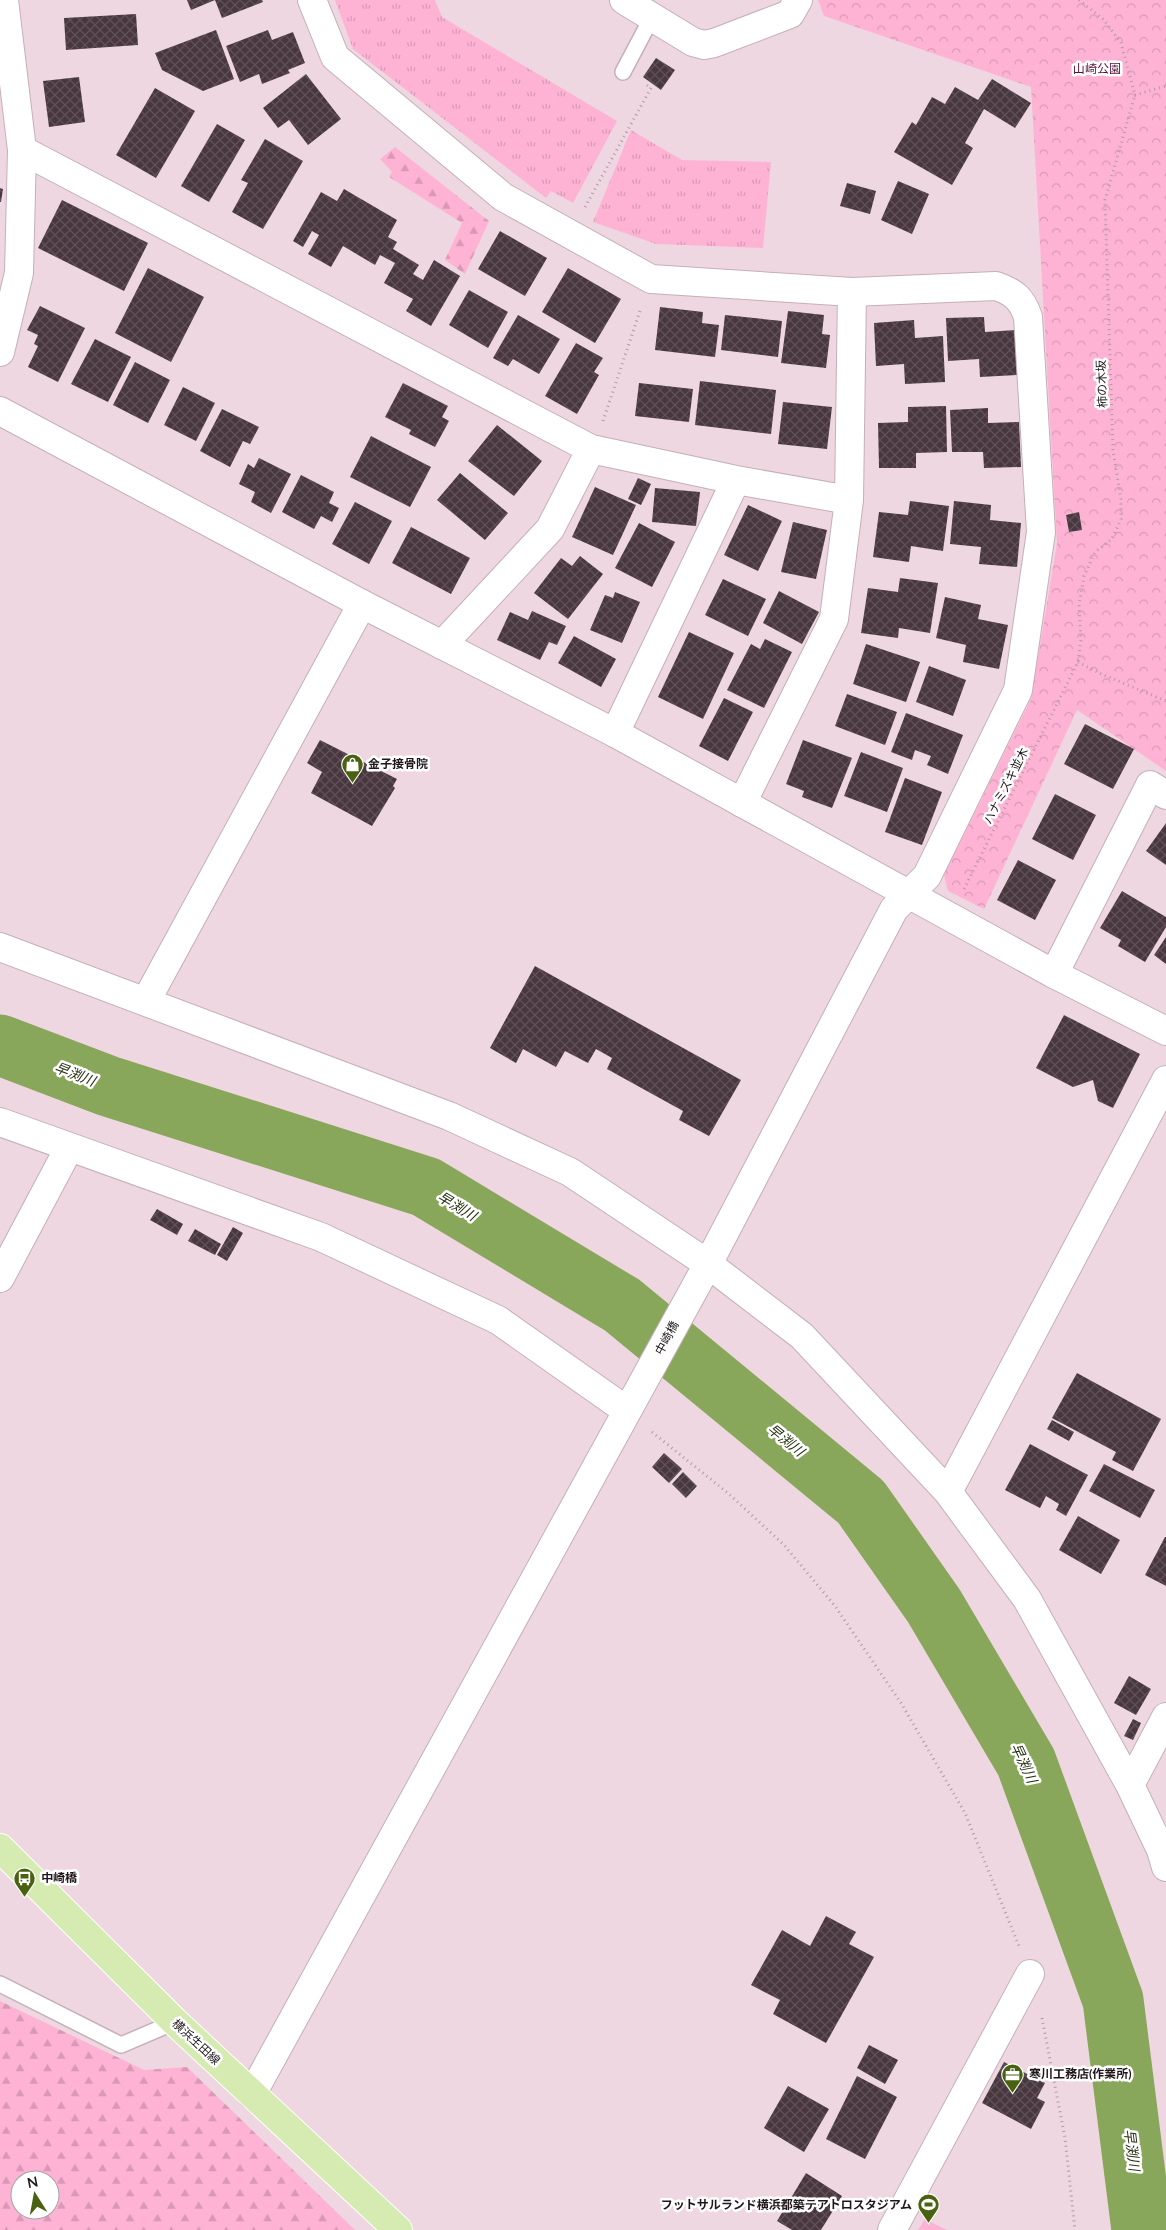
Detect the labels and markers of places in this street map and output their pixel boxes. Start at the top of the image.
shop icon: 金子接骨院 [340,752,364,783]
place label: 金子接骨院 [368,756,428,771]
bus stop icon: 中崎橋 [13,1866,37,1897]
place label: 中崎橋 [41,1870,78,1885]
office icon: 寒川工務店(作業所) [1001,2062,1025,2093]
place label: 寒川工務店(作業所) [1029,2066,1132,2081]
sports icon: フットサルランド横浜都築テアトロスタジアム [916,2193,940,2224]
place label: フットサルランド横浜都築テアトロスタジアム [661,2197,912,2212]

